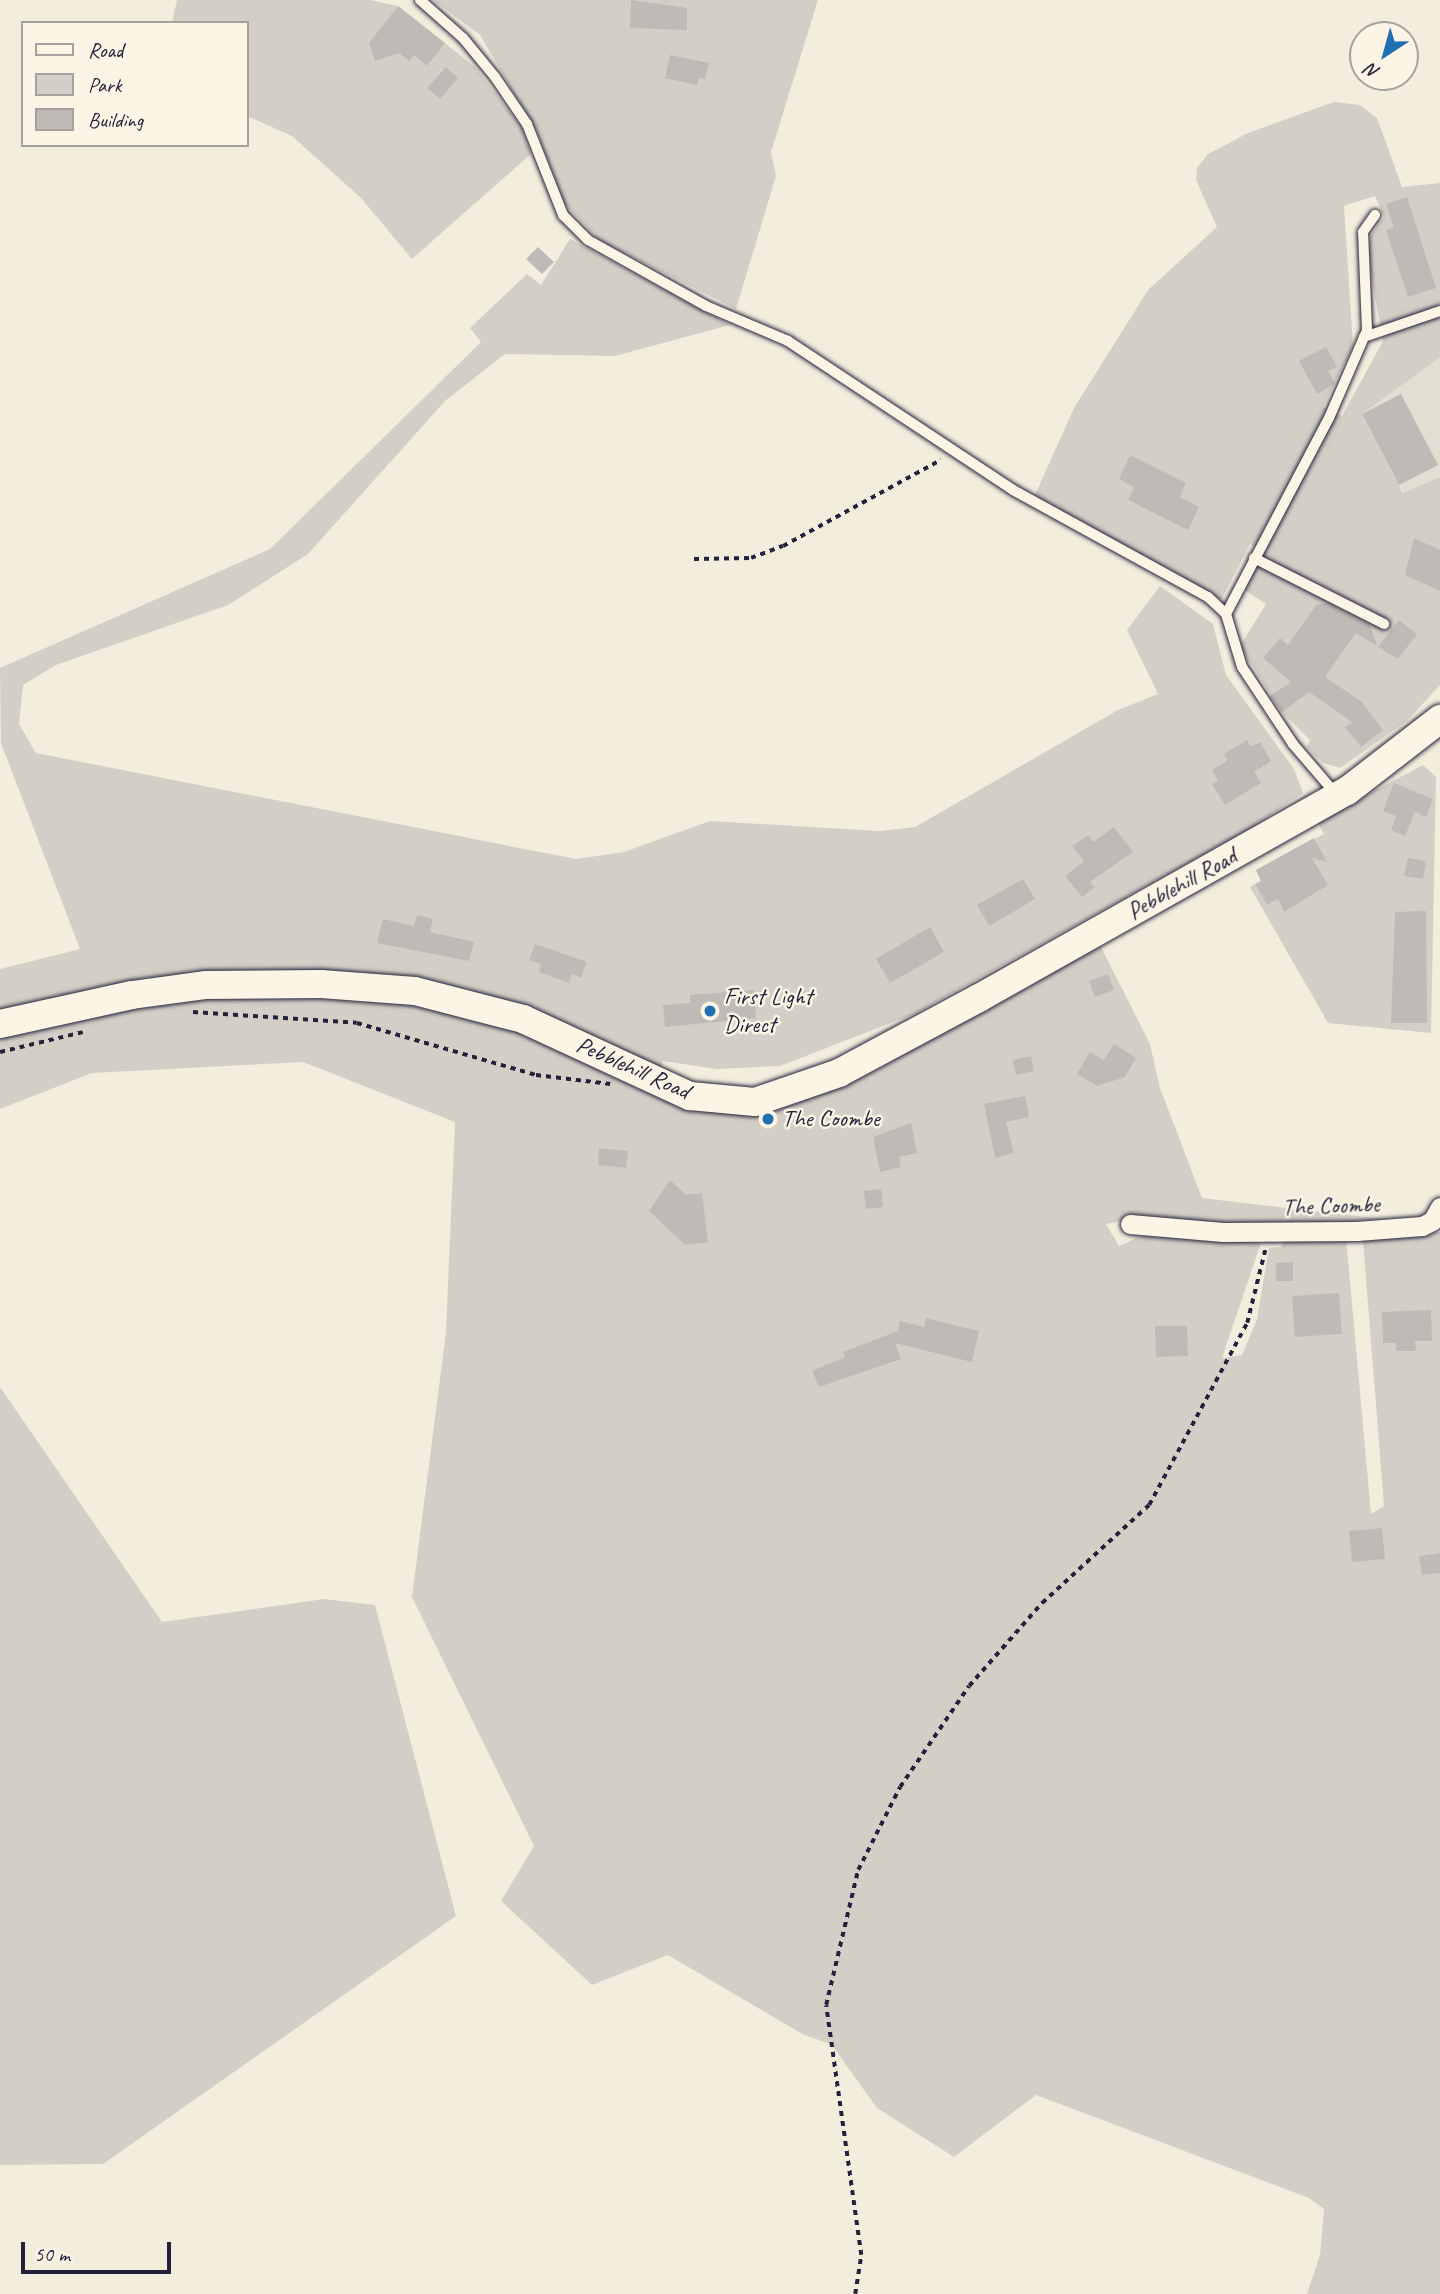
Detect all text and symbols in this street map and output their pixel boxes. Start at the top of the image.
legend [21,21,248,147]
north arrow [1349,21,1419,91]
text: Road [88,37,123,63]
text: N [1361,58,1385,85]
text: Park [88,72,121,98]
text: Building [88,107,143,133]
street label: Pebblehill Road [1122,842,1242,926]
place label: First Light Direct [724,983,813,1039]
marker: First Light Direct [702,1003,718,1019]
street label: Pebblehill Road [572,1030,694,1106]
place label: The Coombe [782,1105,878,1133]
marker: The Coombe [760,1111,776,1127]
street label: The Coombe [1282,1190,1380,1222]
scale bar [24,2228,175,2272]
text: 50 m [34,2241,70,2267]

